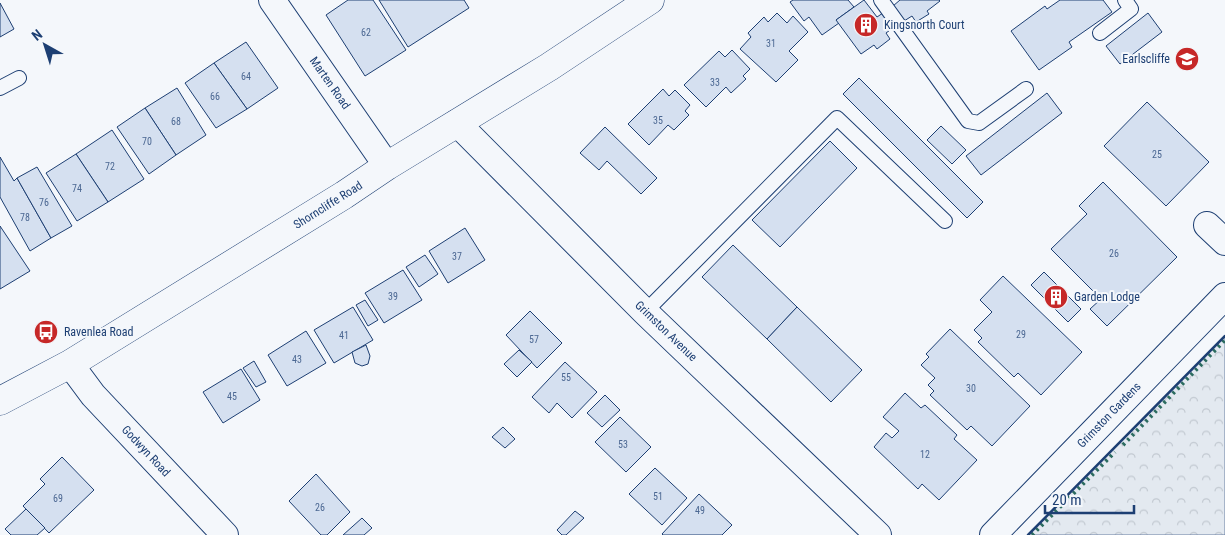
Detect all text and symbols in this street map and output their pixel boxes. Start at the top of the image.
building icon: Kingsnorth Court [853,12,879,38]
place label: Kingsnorth Court [884,18,965,32]
north arrow [20,20,70,70]
text: N [28,26,45,44]
house number: 62 [361,27,371,38]
house number: 31 [766,38,776,49]
school or university icon: Earlscliffe [1174,46,1200,72]
place label: Earlscliffe [1122,52,1170,66]
street label: Marten Road [307,54,353,112]
house number: 64 [241,71,251,82]
house number: 33 [710,77,720,88]
house number: 66 [210,91,220,102]
house number: 35 [653,115,663,126]
house number: 68 [171,116,181,127]
house number: 70 [142,136,152,147]
house number: 25 [1152,149,1162,160]
house number: 72 [105,161,115,172]
street label: Shorncliffe Road [291,178,365,232]
house number: 74 [72,183,82,194]
house number: 76 [39,197,49,208]
house number: 78 [20,212,30,223]
house number: 26 [1109,248,1119,259]
house number: 37 [452,251,462,262]
building icon: Garden Lodge [1043,284,1069,310]
place label: Garden Lodge [1074,290,1140,304]
house number: 39 [388,291,398,302]
street label: Grimston Avenue [632,298,700,364]
bus stop icon: Ravenlea Road [33,319,59,345]
place label: Ravenlea Road [64,325,134,339]
house number: 29 [1016,329,1026,340]
house number: 41 [339,330,349,341]
house number: 57 [529,334,539,345]
house number: 43 [292,354,302,365]
house number: 55 [561,372,571,383]
street label: Grimston Gardens [1074,379,1144,451]
house number: 30 [966,383,976,394]
house number: 45 [227,391,237,402]
street label: Godwyn Road [119,423,173,479]
house number: 53 [618,439,628,450]
house number: 12 [920,449,930,460]
scale bar [1045,482,1134,514]
house number: 51 [653,491,663,502]
text: 20 m [1052,491,1082,509]
house number: 69 [53,493,63,504]
house number: 26 [315,502,325,513]
house number: 49 [695,505,705,516]

